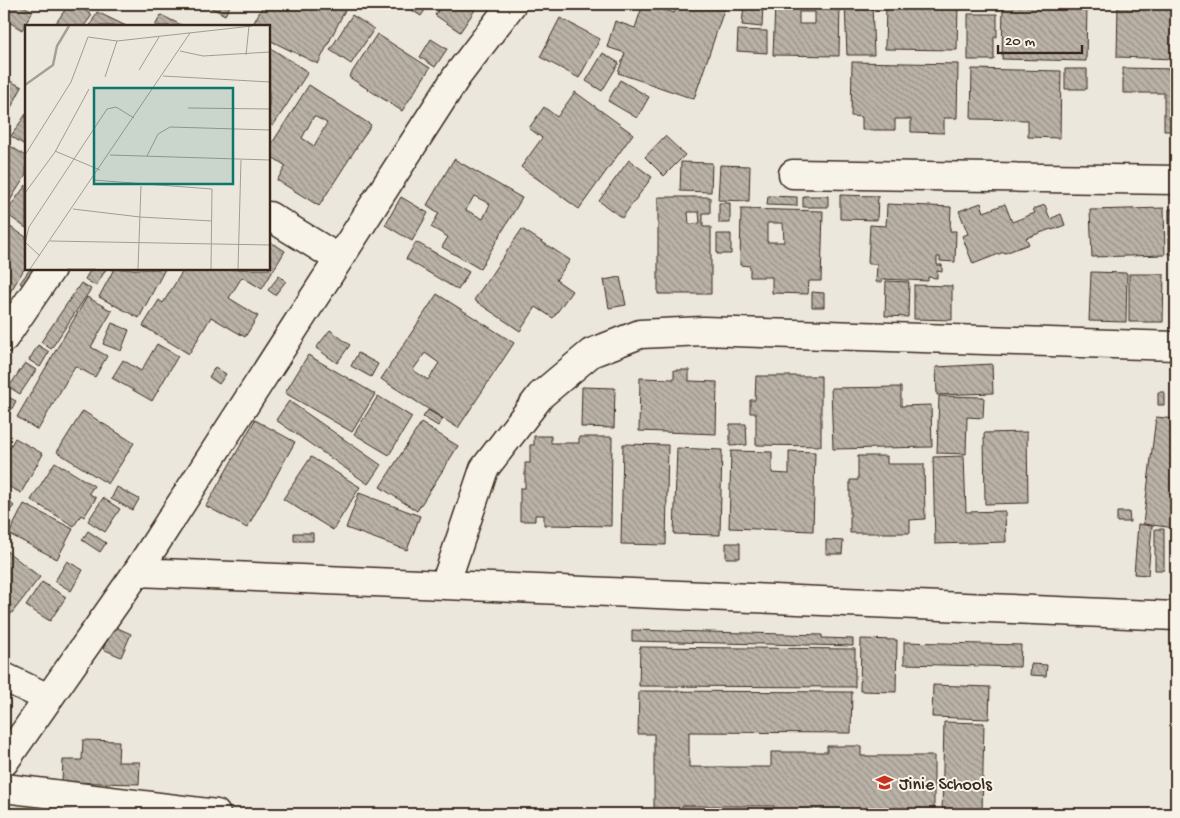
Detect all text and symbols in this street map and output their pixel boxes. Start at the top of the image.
scale bar [998,22,1081,54]
inset map [25,25,270,270]
text: 20 m [1005,33,1035,51]
school or university icon: Jinie Schools [875,773,895,793]
place label: Jinie Schools [899,775,993,796]

